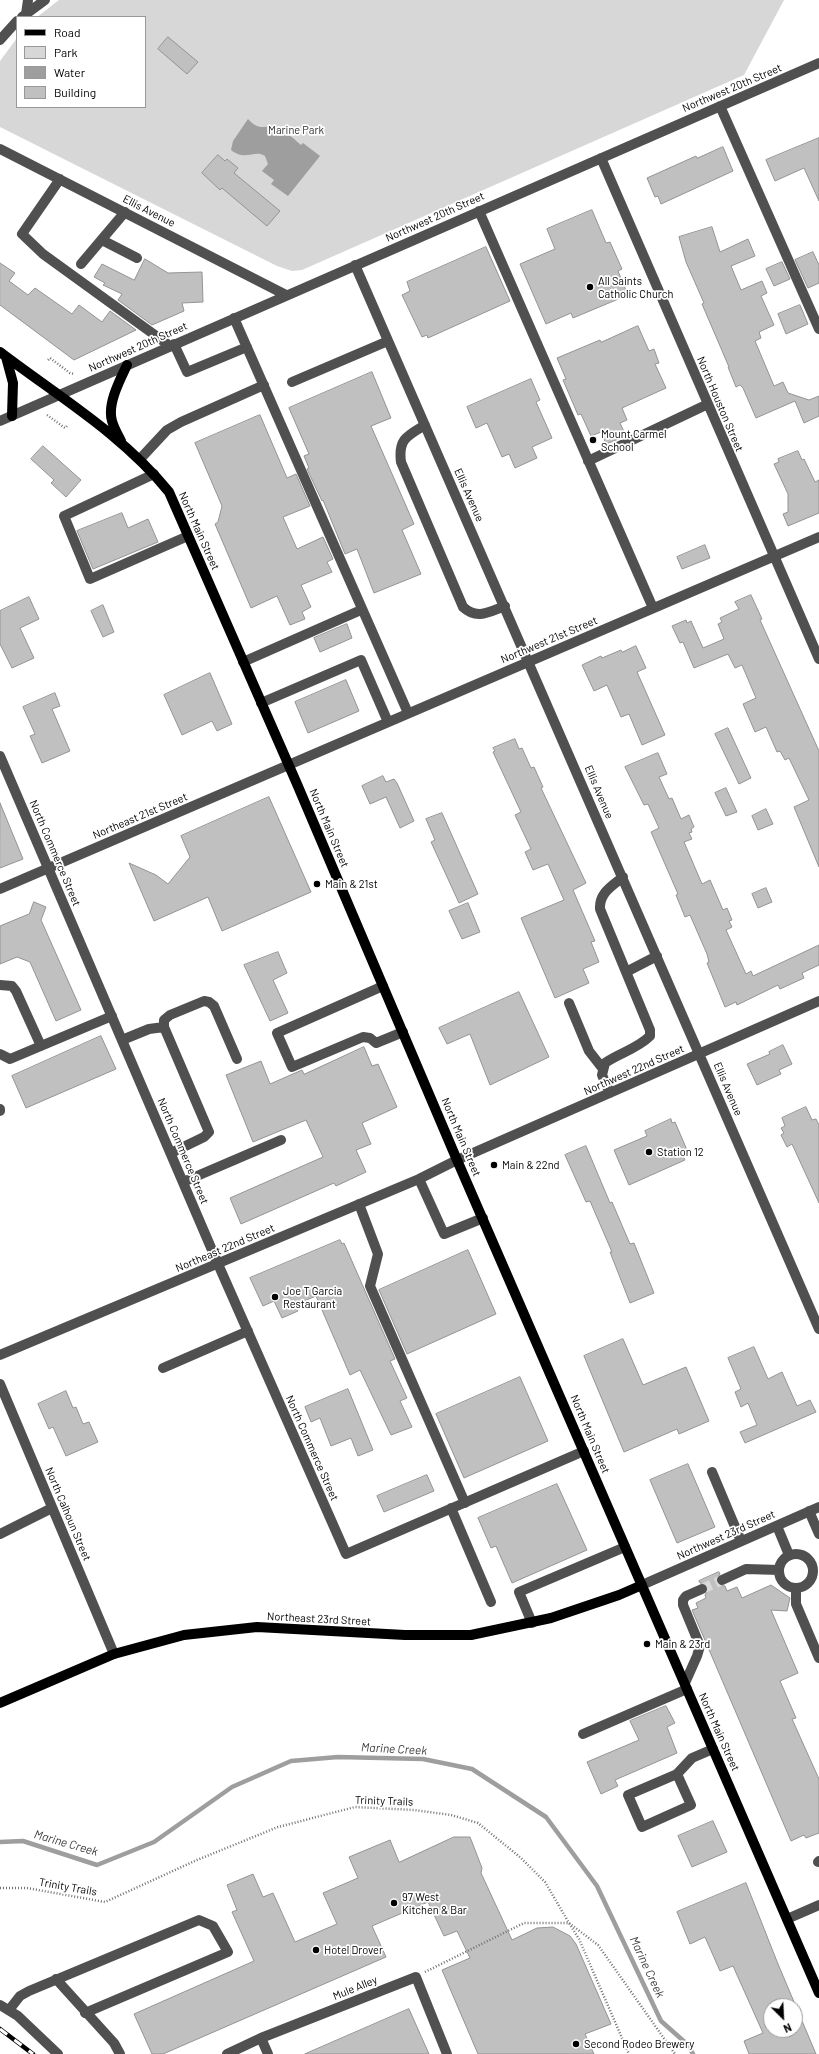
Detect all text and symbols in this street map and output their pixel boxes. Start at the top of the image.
legend [16,16,146,108]
text: Road [54,25,81,39]
text: Park [54,45,78,59]
street label: Northwest 20th Street [680,61,784,115]
text: Water [54,65,85,79]
text: Building [54,85,96,99]
park label: Marine Park [268,123,324,137]
street label: Northwest 20th Street [384,189,486,245]
street label: Ellis Avenue [121,192,177,230]
place label: All Saints Catholic Church [598,274,673,300]
marker: All Saints Catholic Church [585,282,595,292]
street label: Northwest 20th Street [87,319,189,375]
street label: North Houston Street [694,354,746,454]
place label: Mount Carmel School [601,427,667,453]
marker: Mount Carmel School [588,435,598,445]
street label: Ellis Avenue [451,466,487,524]
street label: North Main Street [176,490,222,572]
street label: Northwest 21st Street [499,614,599,666]
street label: Ellis Avenue [582,763,616,821]
street label: North Main Street [306,787,352,869]
street label: Northeast 21st Street [91,790,189,842]
street label: North Commerce Street [27,798,83,908]
place label: Main & 21st [325,877,378,891]
marker: Main & 21st [312,879,322,889]
street label: Northwest 22nd Street [582,1042,686,1098]
street label: Ellis Avenue [711,1060,745,1118]
street label: North Commerce Street [155,1096,211,1206]
street label: North Main Street [438,1096,484,1178]
place label: Station 12 [657,1145,704,1159]
marker: Station 12 [644,1147,654,1157]
place label: Main & 22nd [502,1158,560,1172]
marker: Main & 22nd [489,1160,499,1170]
street label: Northeast 22nd Street [174,1221,276,1275]
place label: Joe T Garcia Restaurant [283,1284,342,1310]
marker: Joe T Garcia Restaurant [270,1292,280,1302]
street label: North Commerce Street [283,1393,341,1503]
street label: North Main Street [567,1393,613,1475]
street label: North Calhoun Street [42,1465,94,1563]
street label: Northwest 23rd Street [675,1507,777,1563]
street label: Northeast 23rd Street [267,1610,371,1628]
place label: Main & 23rd [655,1637,710,1651]
marker: Main & 23rd [642,1639,652,1649]
street label: North Main Street [696,1691,742,1773]
water label: Marine Creek [361,1740,427,1758]
street label: Trinity Trails [355,1793,413,1809]
water label: Marine Creek [32,1827,100,1859]
street label: Trinity Trails [38,1875,98,1899]
place label: 97 West Kitchen & Bar [402,1890,467,1916]
marker: 97 West Kitchen & Bar [389,1898,399,1908]
water label: Marine Creek [627,1934,667,2000]
place label: Hotel Drover [324,1943,383,1957]
marker: Hotel Drover [311,1945,321,1955]
street label: Mule Alley [331,1973,379,2003]
north arrow [763,1998,803,2038]
text: N [782,2021,794,2036]
place label: Second Rodeo Brewery [584,2037,694,2051]
marker: Second Rodeo Brewery [571,2039,581,2049]

